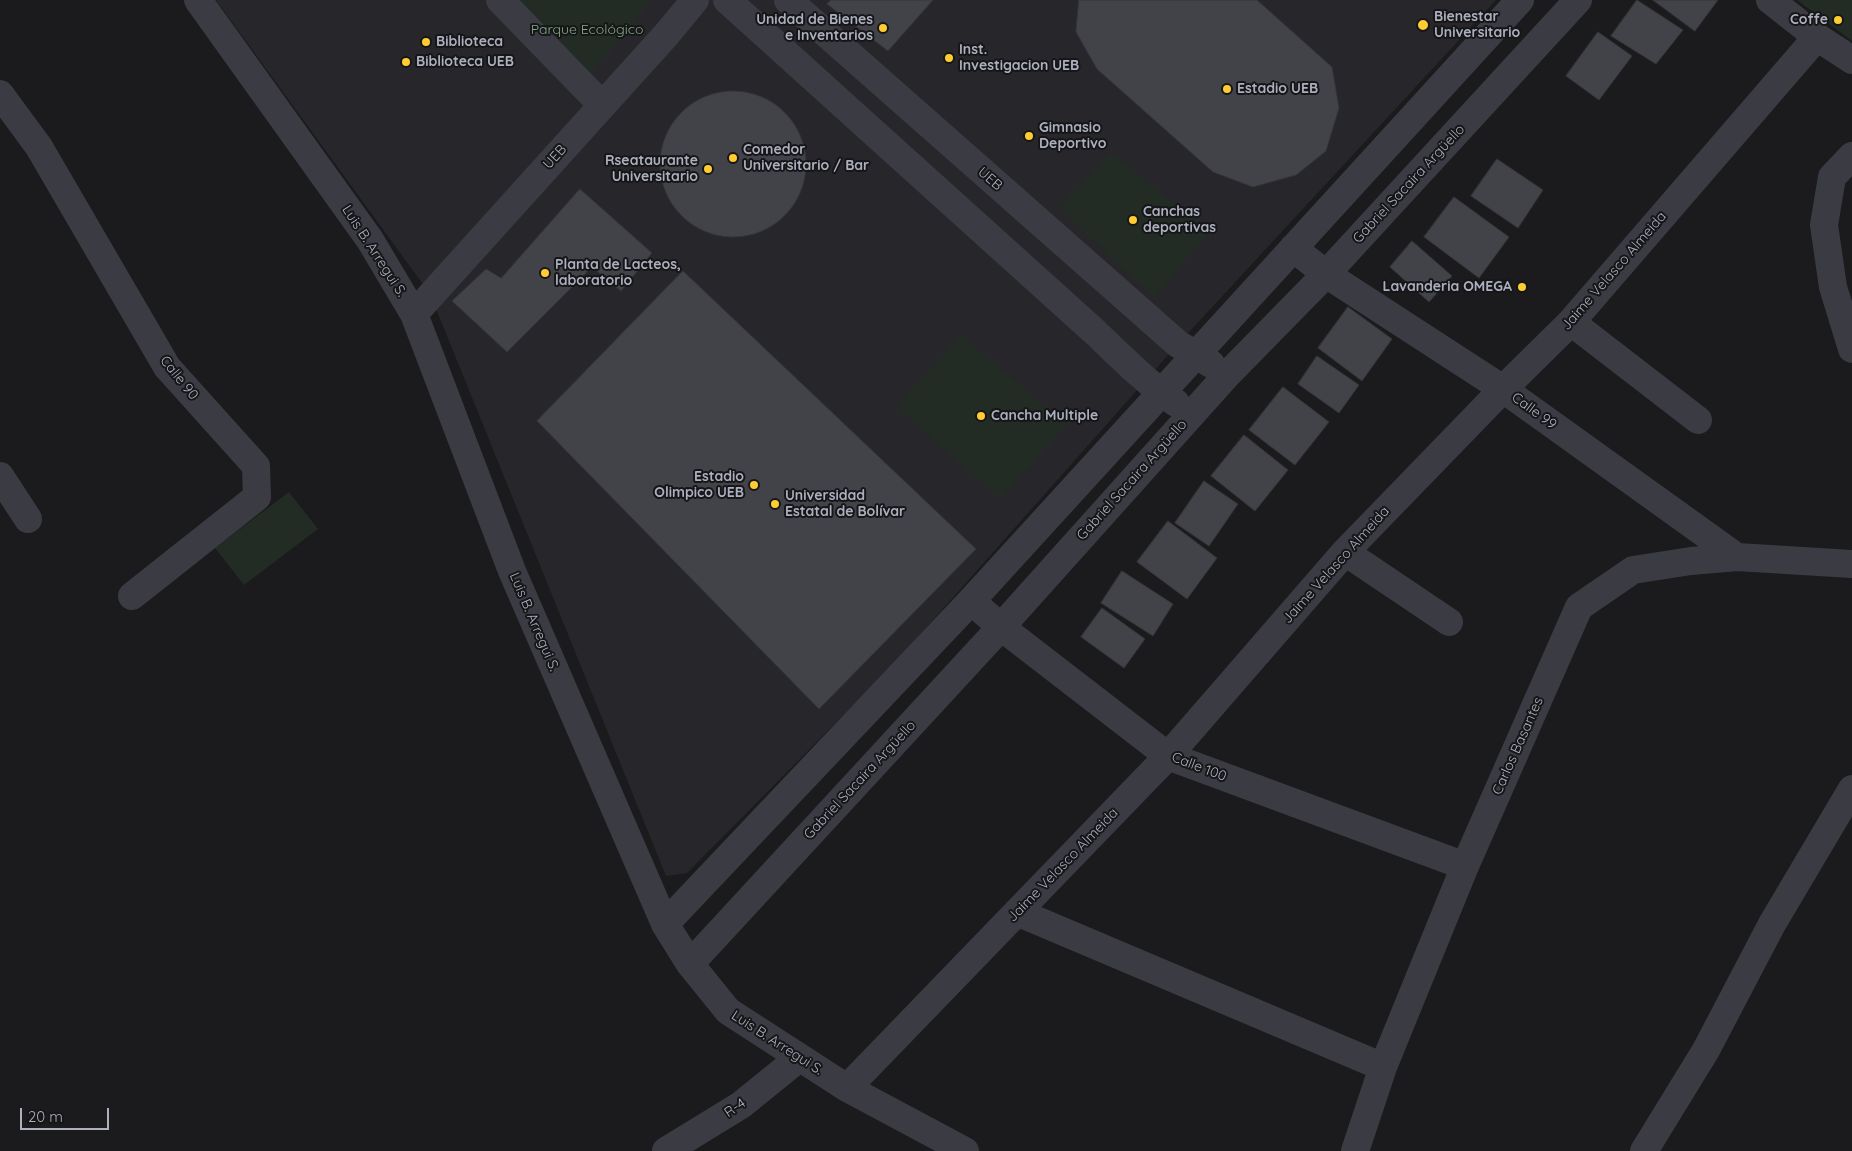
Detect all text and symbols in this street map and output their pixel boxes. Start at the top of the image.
place label: Bienestar Universitario [1434,9,1520,41]
place label: Unidad de Bienes e Inventarios [756,12,873,44]
place label: Coffe [1790,12,1828,28]
marker: Coffe [1832,14,1844,26]
marker: Bienestar Universitario [1416,18,1430,32]
park label: Parque Ecológico [531,22,643,38]
marker: Unidad de Bienes e Inventarios [877,22,889,34]
place label: Biblioteca [436,34,503,50]
marker: Biblioteca [420,36,432,48]
place label: Inst. Investigacion UEB [959,42,1079,74]
marker: Inst. Investigacion UEB [943,52,955,64]
place label: Biblioteca UEB [416,54,514,70]
marker: Biblioteca UEB [400,56,412,68]
place label: Estadio UEB [1237,81,1318,97]
marker: Estadio UEB [1221,83,1233,95]
place label: Gimnasio Deportivo [1039,120,1107,152]
street label: Gabriel Sacaira Argüello [1350,121,1468,247]
marker: Gimnasio Deportivo [1023,130,1035,142]
street label: UEB [540,141,570,173]
place label: Comedor Universitario / Bar [743,142,869,174]
marker: Comedor Universitario / Bar [727,152,739,164]
place label: Rseataurante Universitario [605,153,698,186]
marker: Rseataurante Universitario [702,163,714,175]
street label: UEB [974,164,1006,194]
street label: Luis B. Arregui S. [338,202,410,300]
place label: Canchas deportivas [1143,204,1216,236]
street label: Jaime Velasco Almeida [1558,208,1670,334]
marker: Canchas deportivas [1127,214,1139,226]
place label: Planta de Lacteos, laboratorio [555,257,681,290]
marker: Planta de Lacteos, laboratorio [539,267,551,279]
place label: Lavanderia OMEGA [1383,279,1512,295]
marker: Lavanderia OMEGA [1516,281,1528,293]
street label: Calle 90 [156,353,202,403]
street label: Calle 99 [1508,389,1560,433]
place label: Cancha Multiple [991,408,1098,424]
marker: Cancha Multiple [975,410,987,422]
street label: Gabriel Sacaira Argüello [1073,416,1191,544]
place label: Estadio Olimpico UEB [654,469,744,502]
marker: Estadio Olimpico UEB [748,479,760,491]
place label: Universidad Estatal de Bolívar [785,488,905,520]
marker: Universidad Estatal de Bolívar [769,498,781,510]
street label: Jaime Velasco Almeida [1279,503,1393,627]
street label: Luis B. Arregui S. [506,570,562,674]
street label: Carlos Basantes [1489,695,1547,797]
street label: Gabriel Sacaira Argüello [801,717,919,843]
street label: Calle 100 [1169,749,1229,785]
street label: Jaime Velasco Almeida [1004,805,1122,925]
street label: Luis B. Arregui S. [728,1007,826,1079]
street label: R-4 [721,1095,749,1121]
scale bar [22,1098,111,1130]
text: 20 m [28,1107,63,1126]

